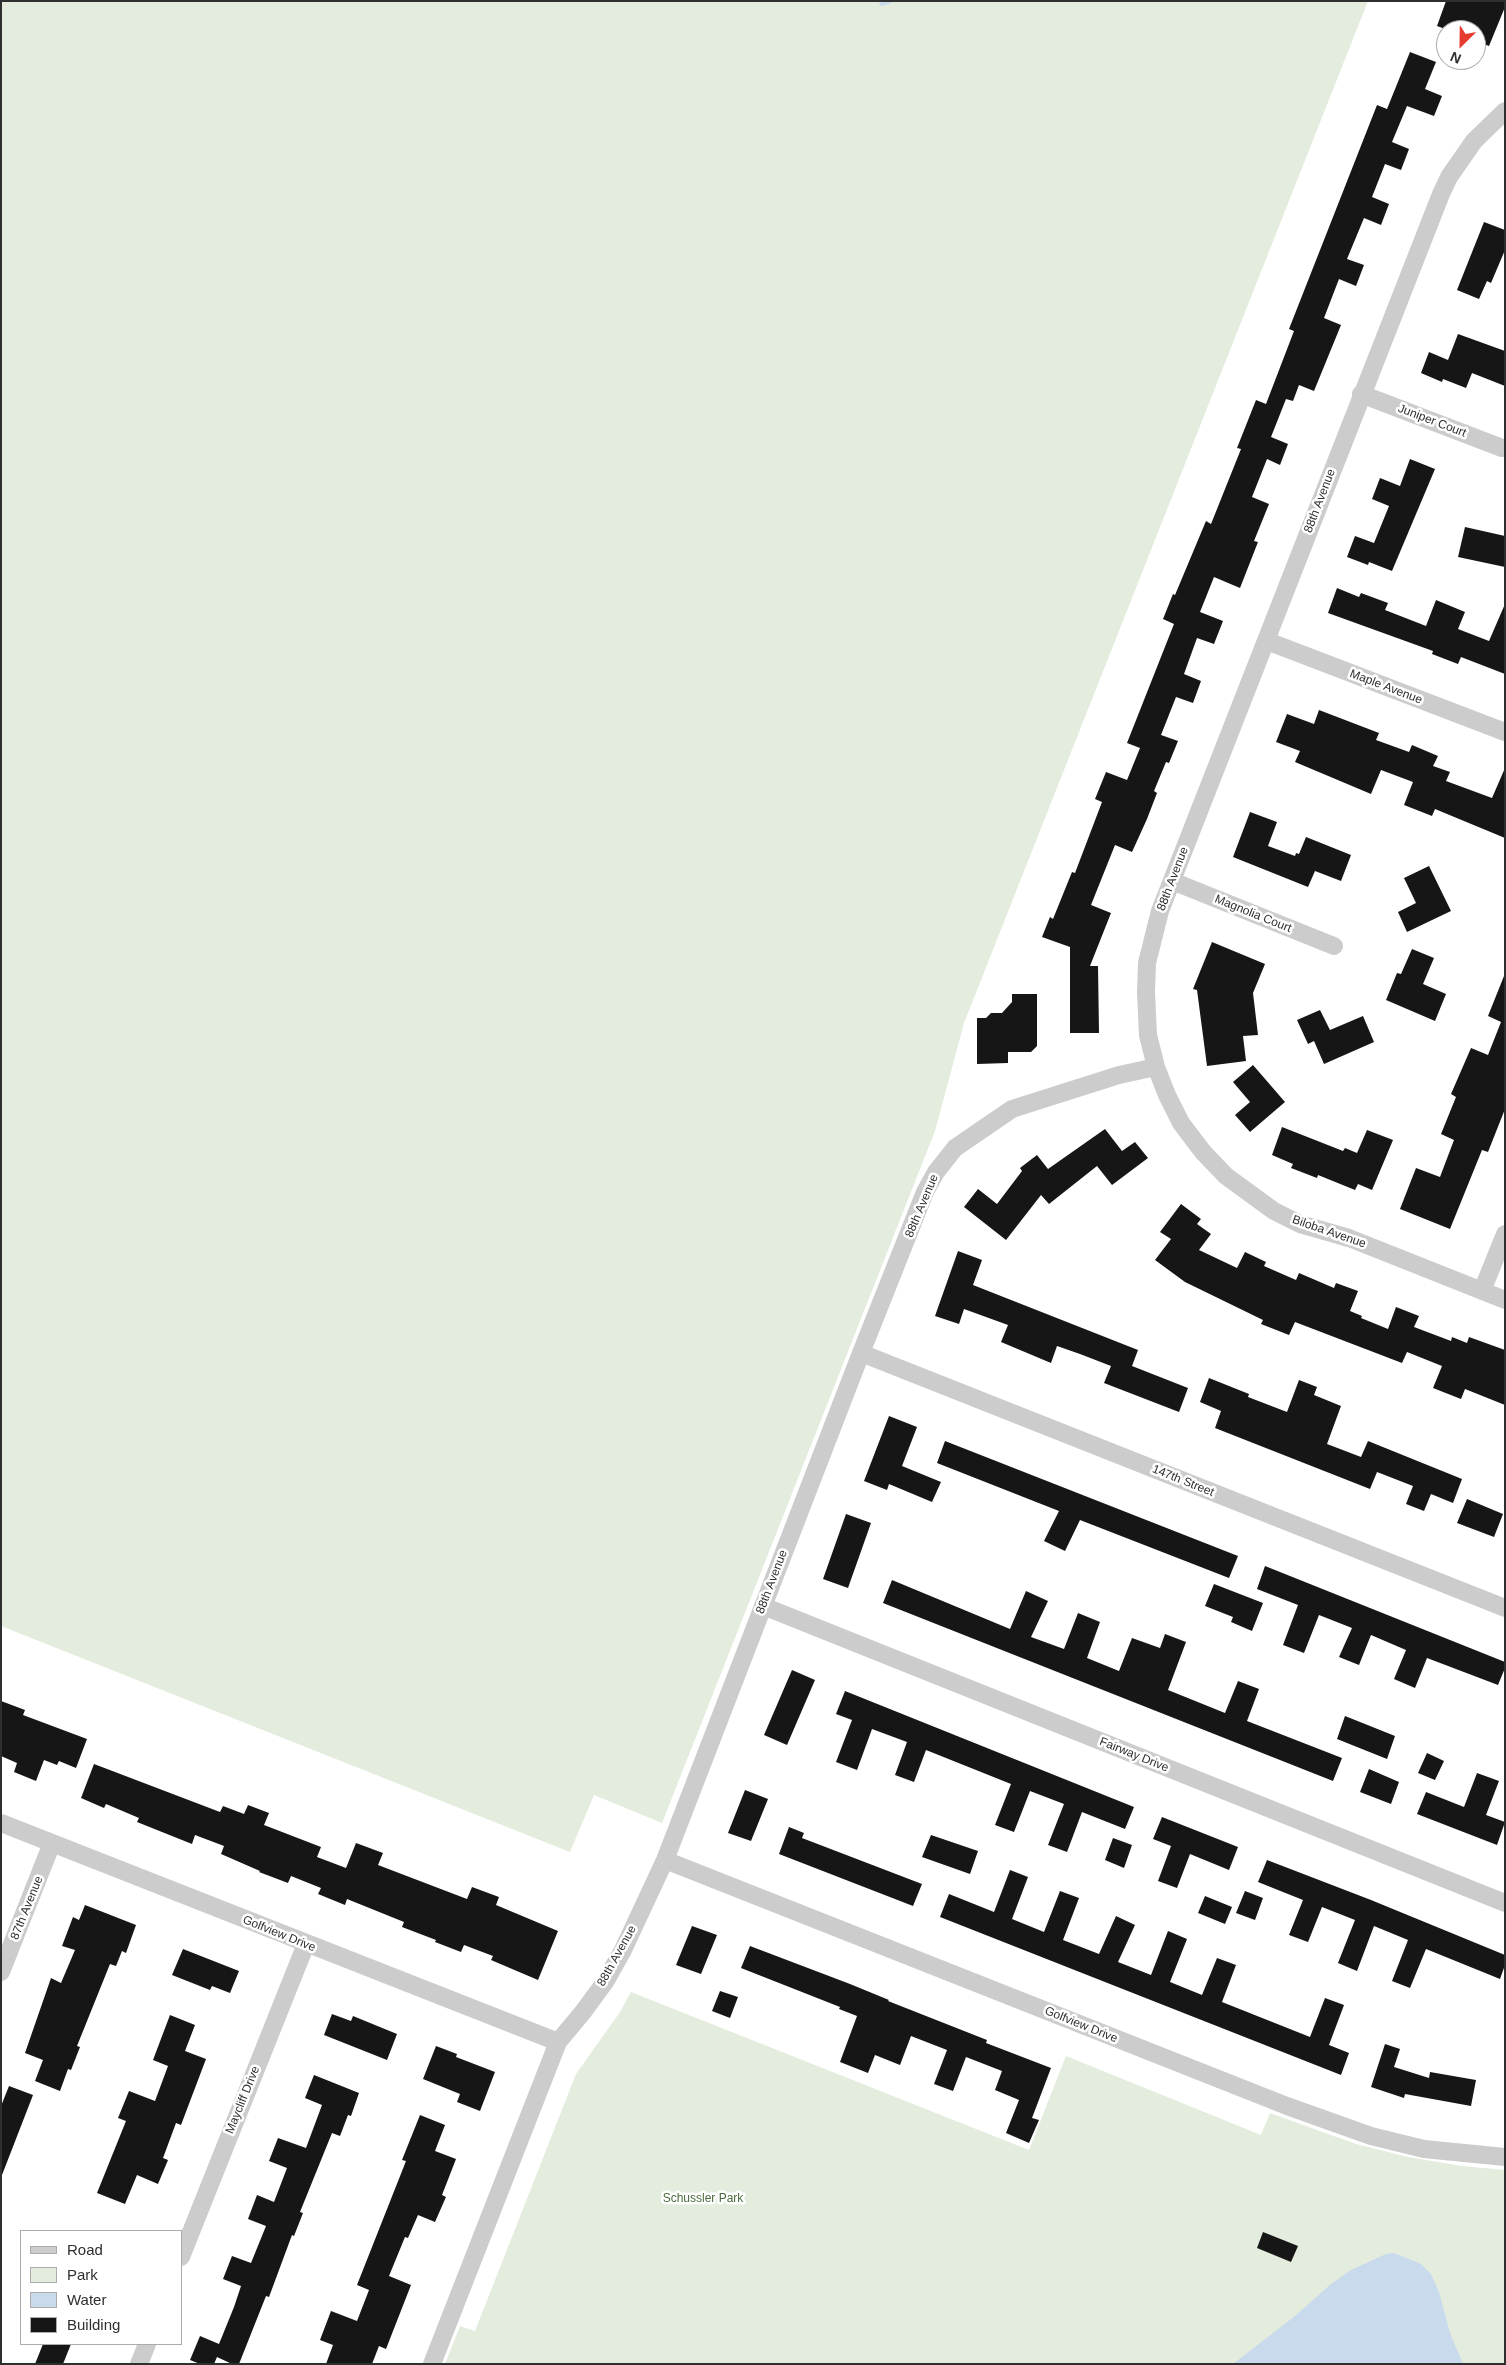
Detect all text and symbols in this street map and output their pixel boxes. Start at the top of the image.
north arrow [1436,20,1486,70]
text: N [1448,49,1463,67]
street label: Juniper Court [1396,401,1468,441]
street label: 88th Avenue [1301,467,1339,535]
street label: Maple Avenue [1348,667,1424,707]
street label: 88th Avenue [1154,845,1192,913]
street label: Magnolia Court [1213,892,1293,936]
street label: 88th Avenue [902,1172,942,1240]
street label: Biloba Avenue [1290,1213,1368,1251]
street label: 147th Street [1150,1462,1216,1500]
street label: 88th Avenue [753,1548,791,1616]
street label: Fairway Drive [1097,1735,1171,1775]
street label: 87th Avenue [8,1874,46,1942]
street label: Golfview Drive [240,1913,318,1955]
street label: 88th Avenue [594,1923,640,1989]
street label: Golfview Drive [1042,2004,1120,2046]
street label: Maycliff Drive [223,2064,263,2136]
park label: Schussler Park [663,2192,743,2206]
legend [20,2230,182,2345]
text: Road [67,2241,103,2258]
text: Park [67,2266,98,2283]
text: Water [67,2291,106,2308]
text: Building [67,2316,120,2333]

